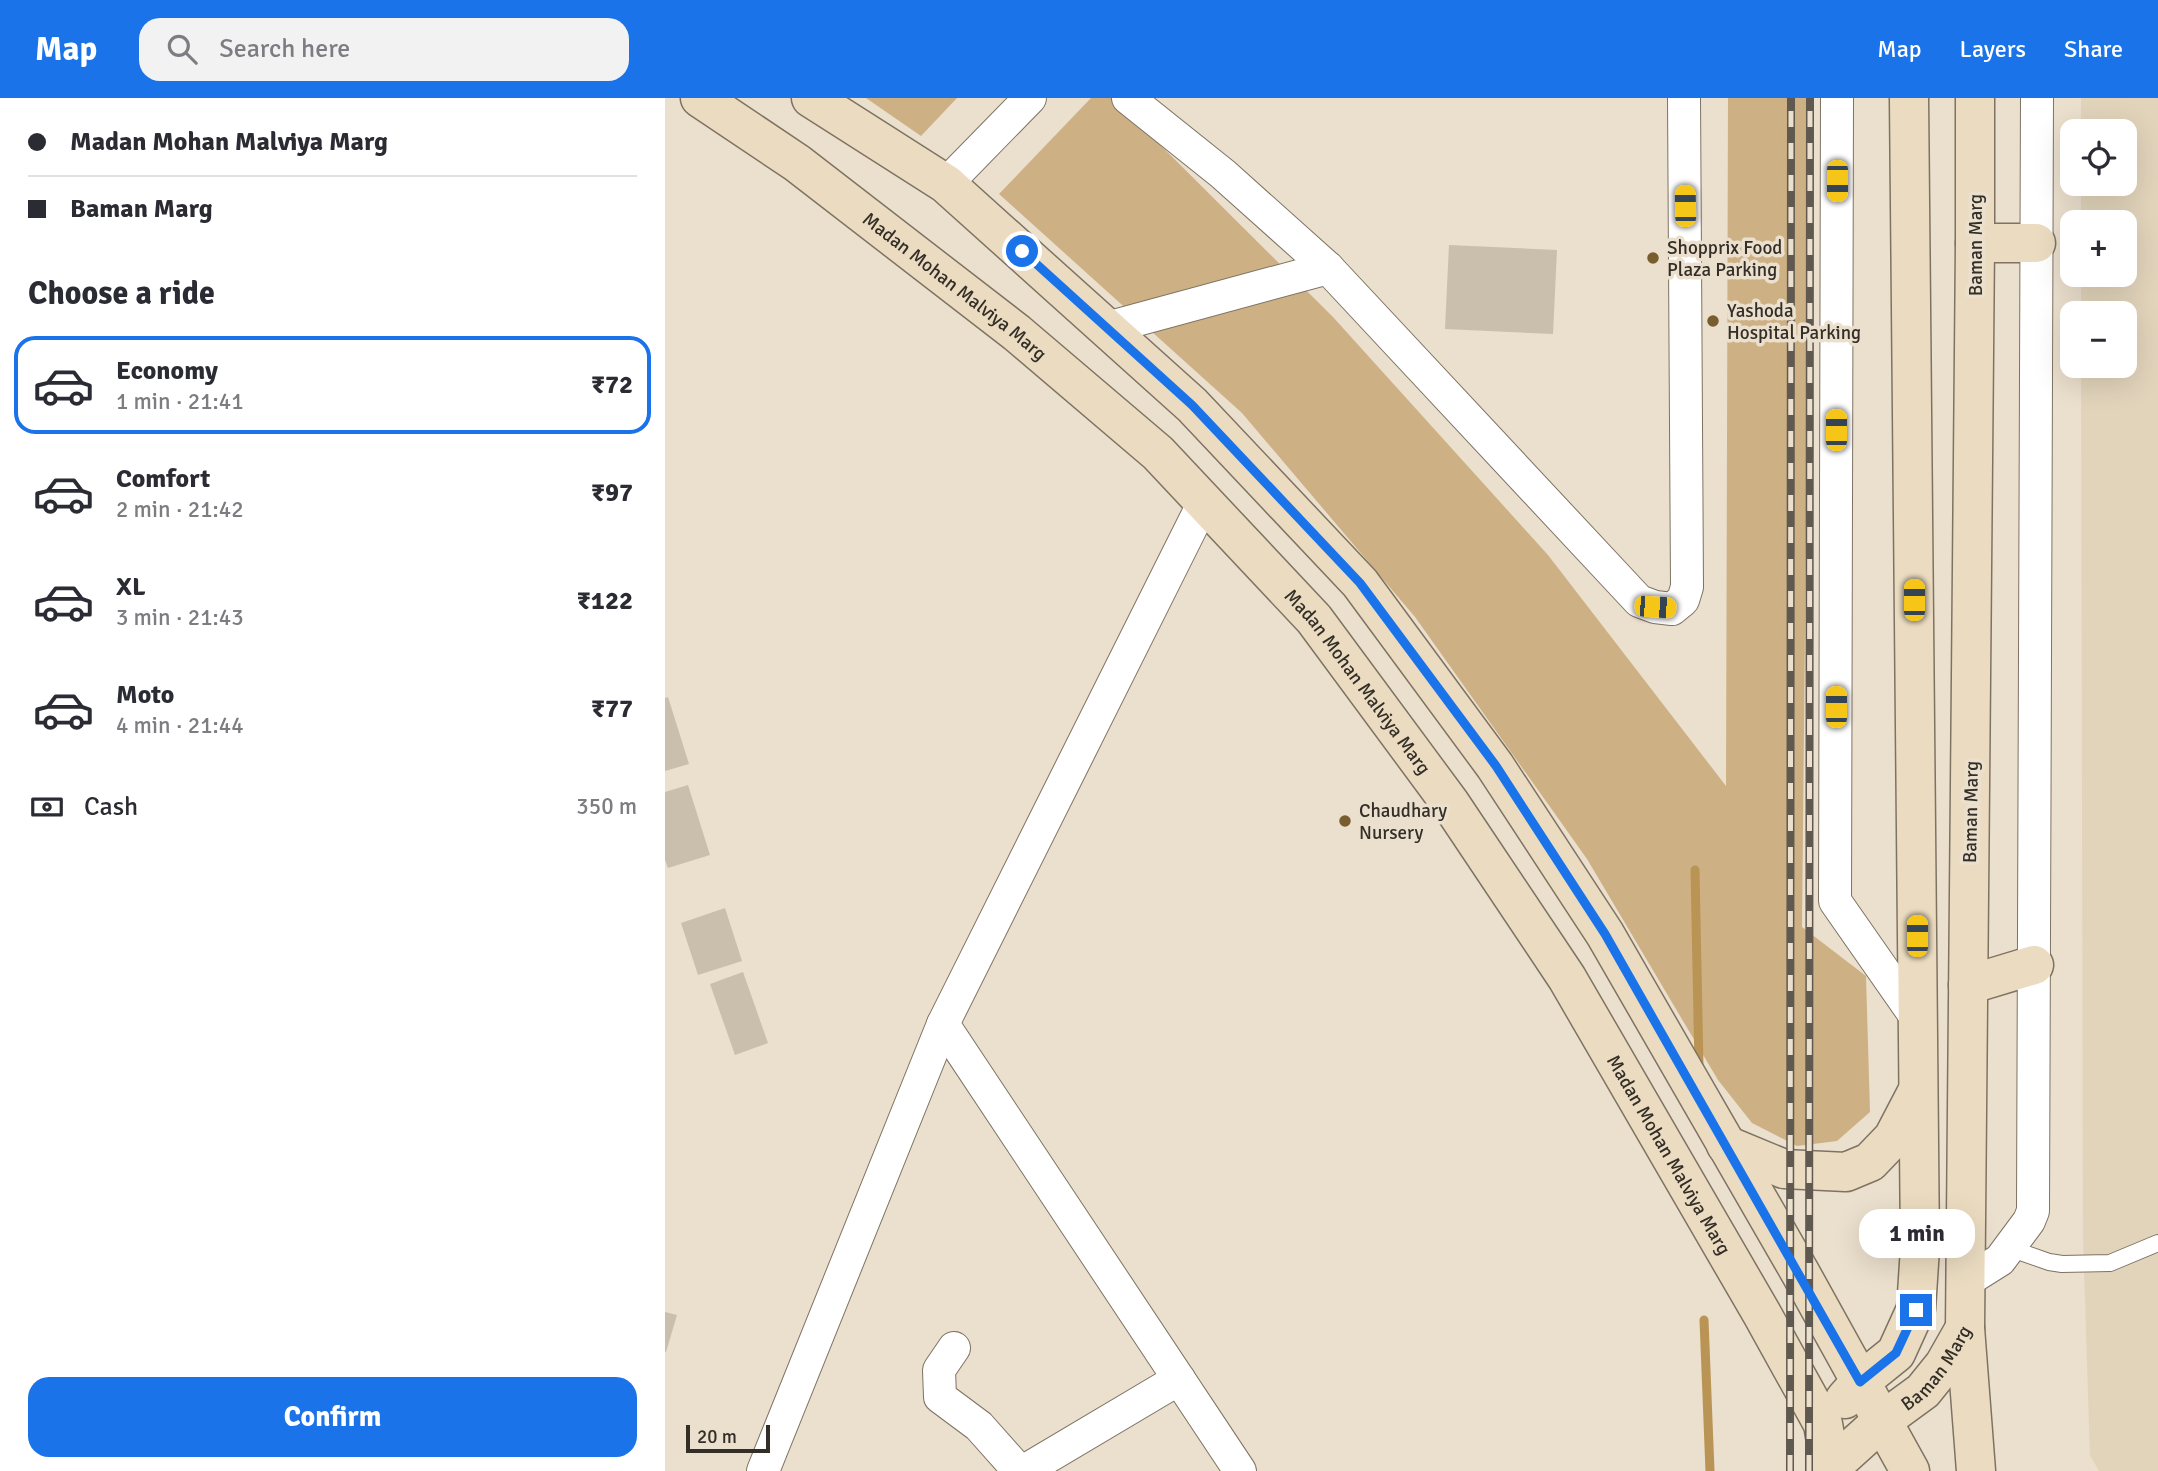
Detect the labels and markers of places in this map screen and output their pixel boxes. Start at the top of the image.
place label: Shopprix Food Plaza Parking [1667,236,1782,282]
marker: Shopprix Food Plaza Parking [1645,250,1661,266]
place label: Yashoda Hospital Parking [1727,299,1861,345]
marker: Yashoda Hospital Parking [1705,313,1721,329]
place label: Chaudhary Nursery [1359,799,1447,845]
marker: Chaudhary Nursery [1337,813,1353,829]

